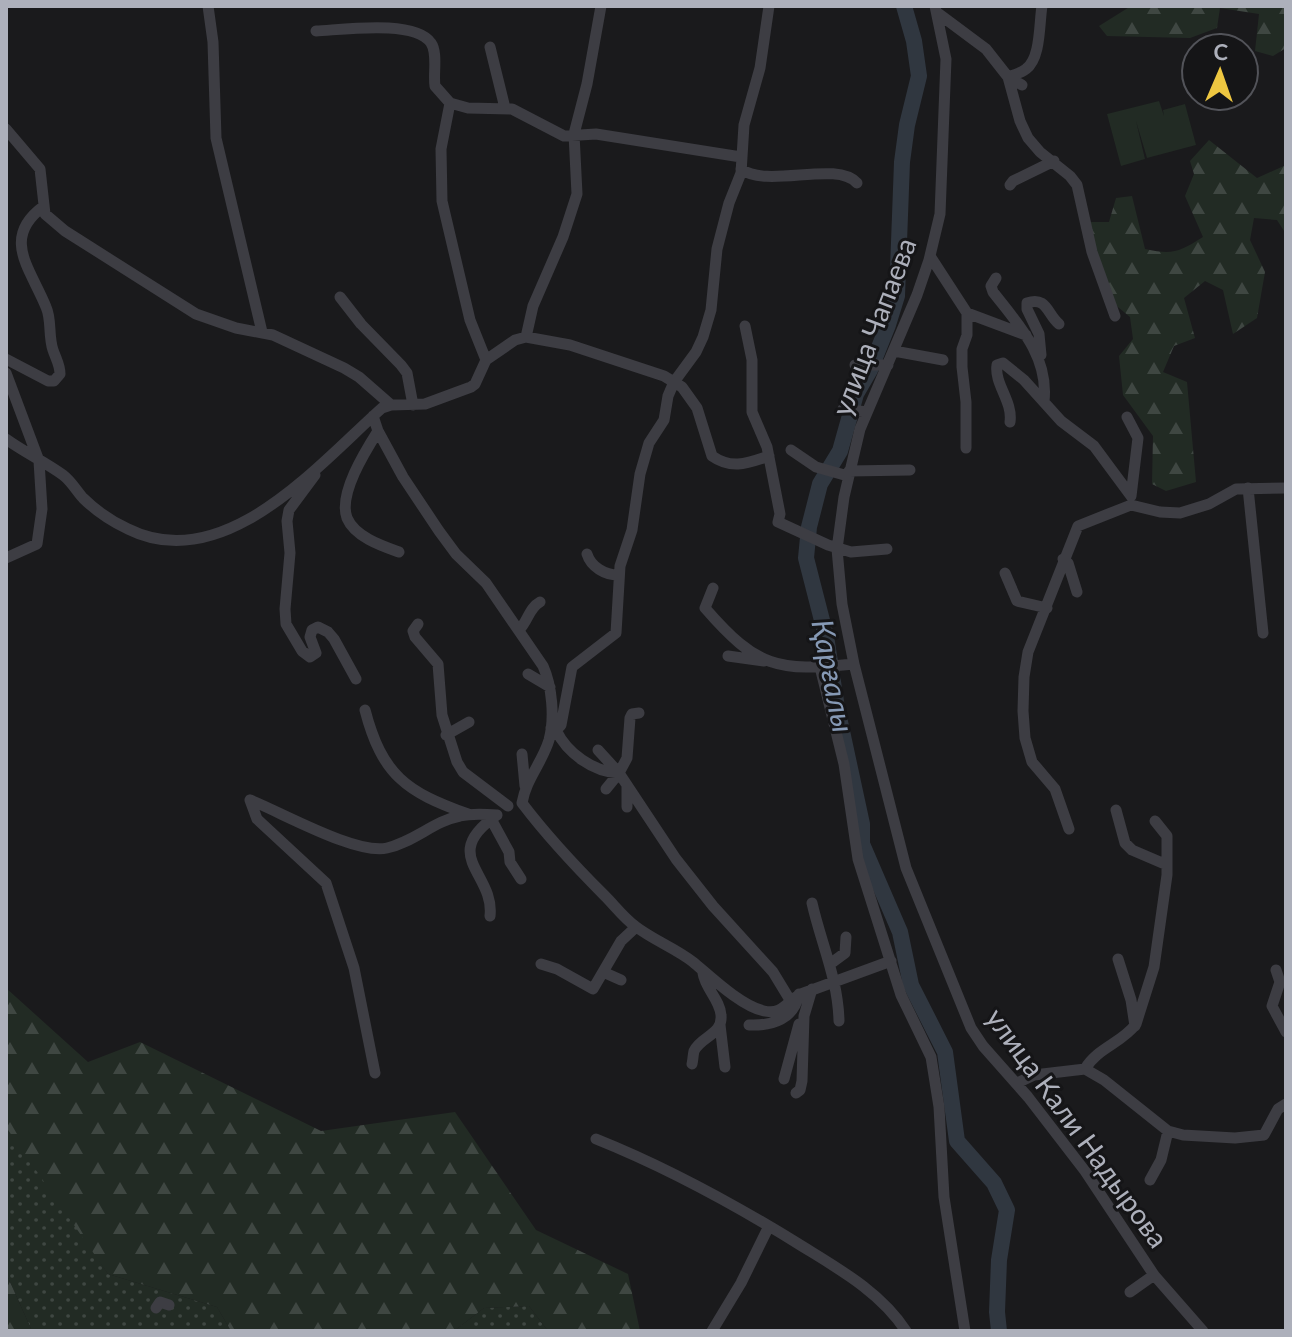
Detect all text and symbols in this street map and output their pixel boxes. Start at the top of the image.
north arrow [1180,32,1260,112]
text: С [1213,38,1229,65]
street label: улица Чапаева [824,233,923,420]
water label: Қарғалы [805,616,863,735]
street label: улица Кали Надырова [980,1001,1176,1254]

